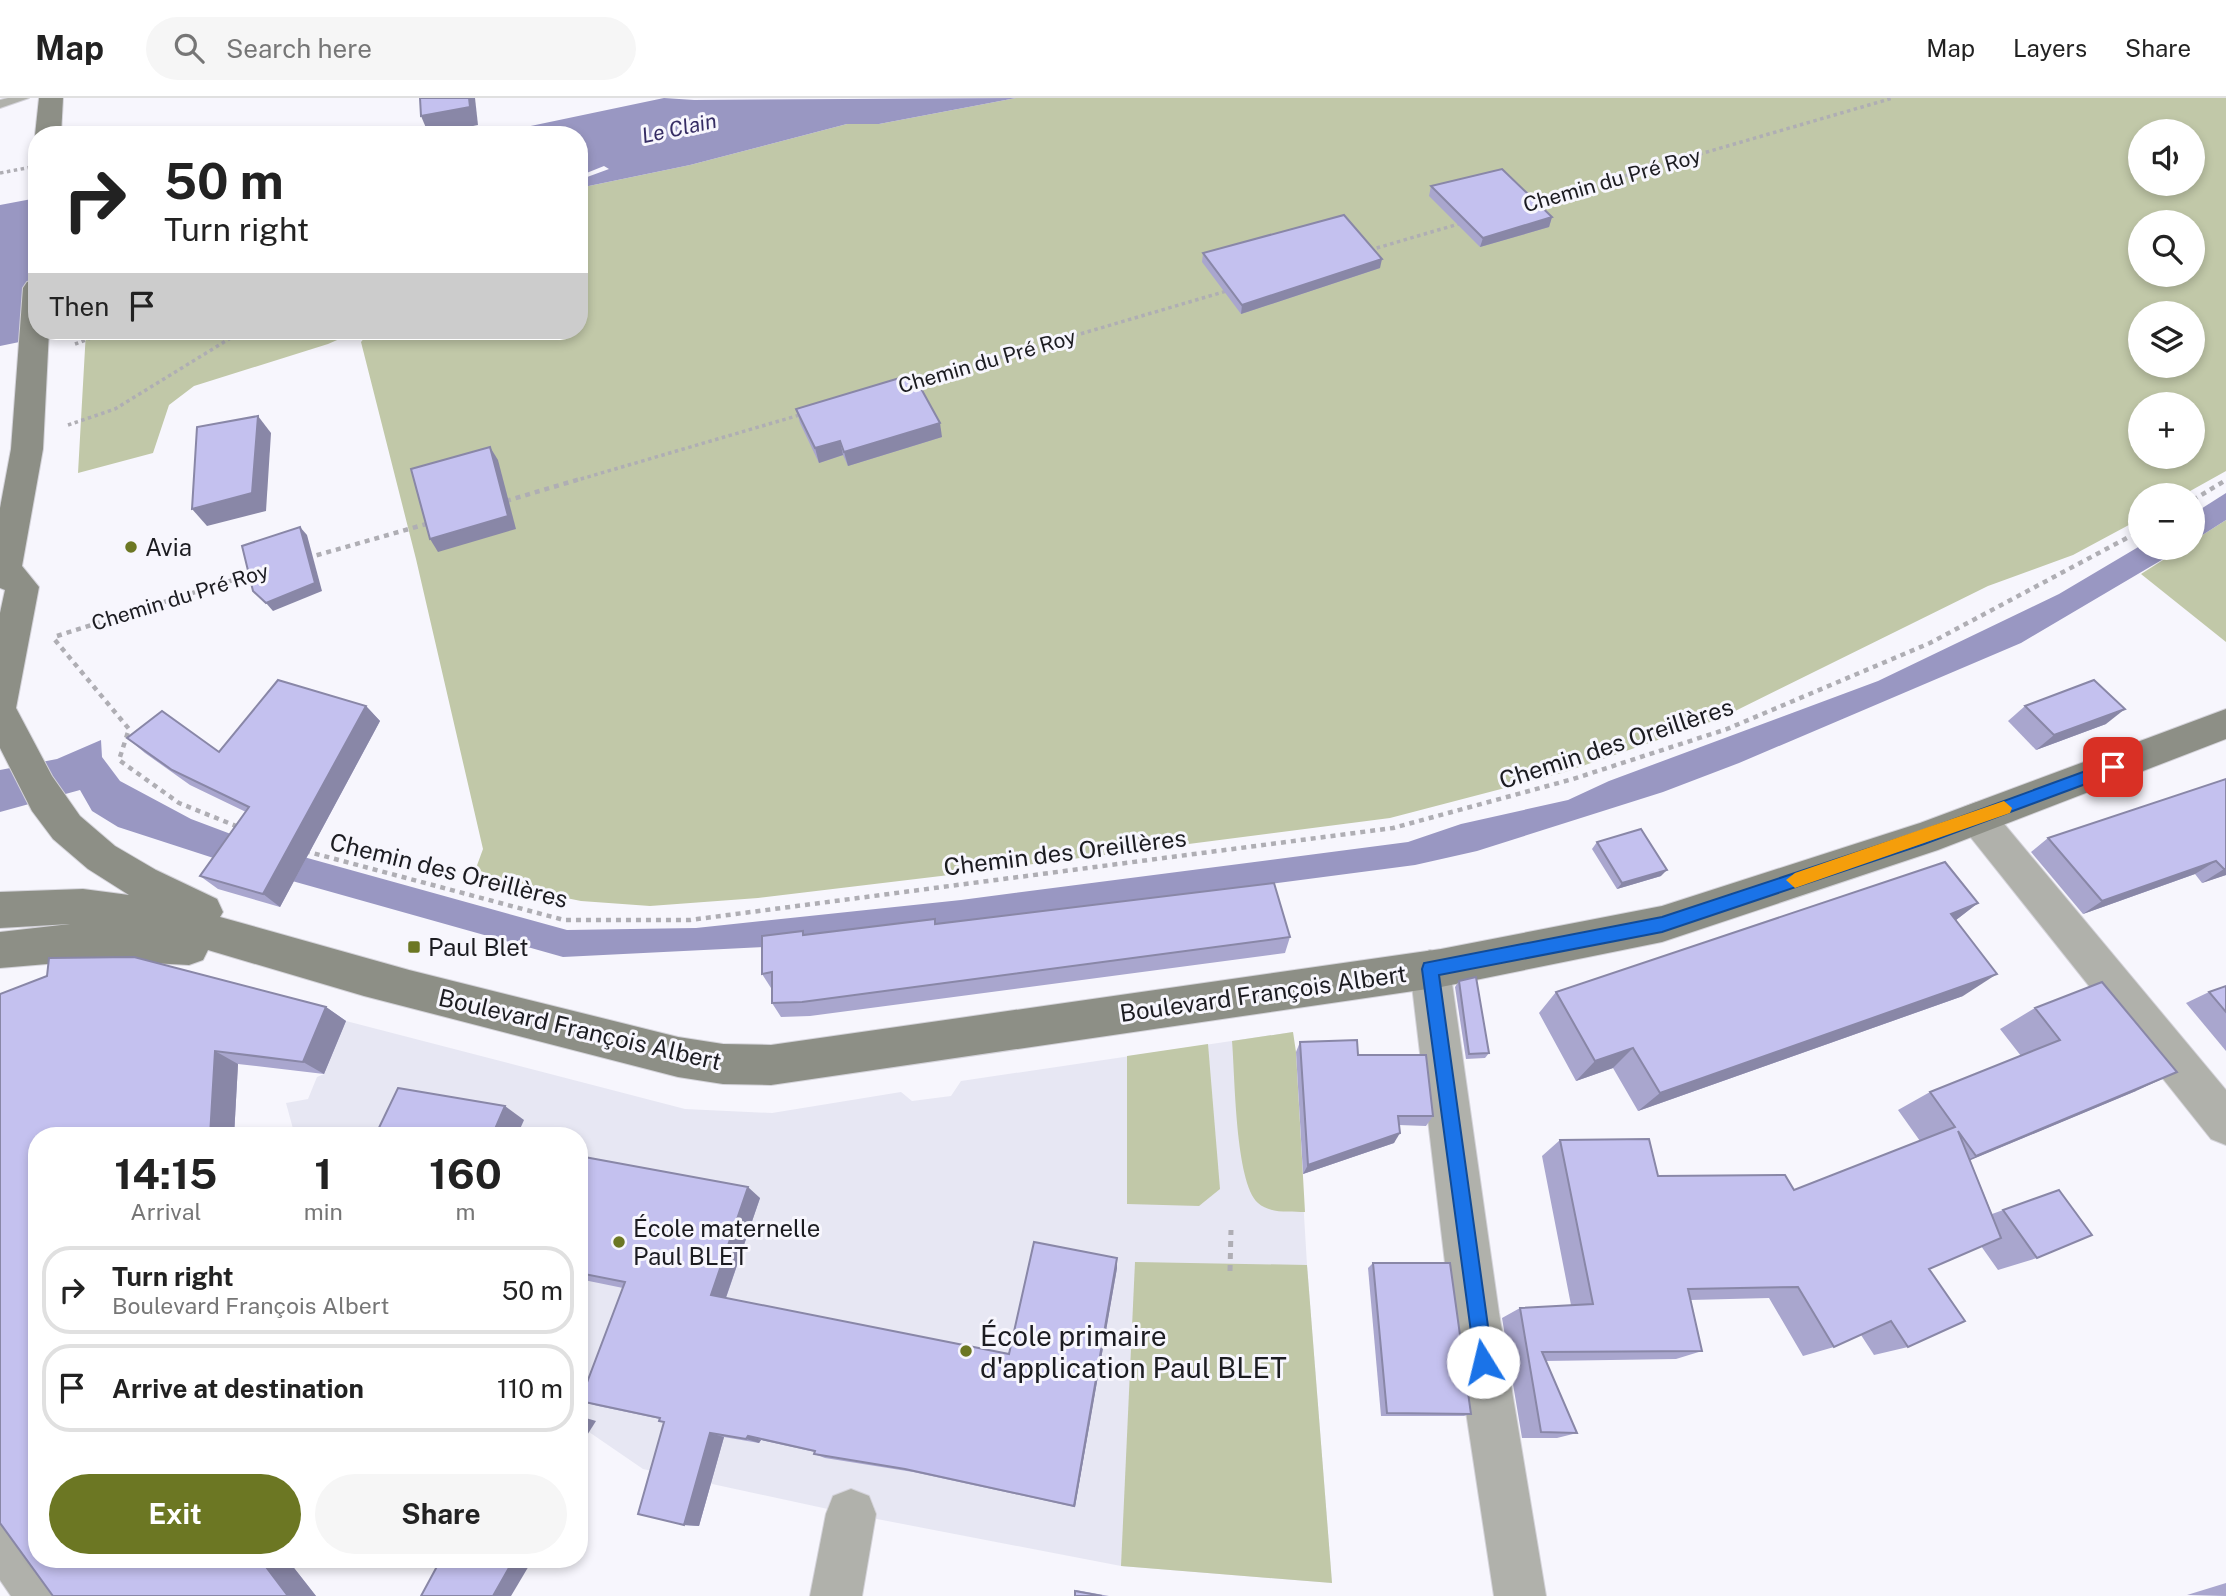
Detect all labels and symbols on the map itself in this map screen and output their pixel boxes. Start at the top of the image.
water label: Le Clain [639,108,719,148]
street label: Chemin du Pré Roy [1520,143,1704,217]
street label: Chemin du Pré Roy [895,324,1079,398]
place label: Avia [145,533,192,561]
marker: Avia [123,539,139,555]
street label: Chemin du Pré Roy [88,558,272,636]
street label: Chemin des Oreillères [1496,692,1736,794]
pin [2083,737,2143,797]
street label: Chemin des Oreillères [942,823,1188,881]
street label: Chemin des Oreillères [327,827,571,913]
place label: Paul Blet [428,933,529,961]
marker: Paul Blet [406,939,422,955]
street label: Boulevard François Albert [1118,959,1408,1027]
street label: Boulevard François Albert [436,983,724,1075]
place label: École maternelle Paul BLET [633,1214,820,1270]
marker: École maternelle Paul BLET [611,1234,627,1250]
place label: École primaire d'application Paul BLET [980,1319,1287,1384]
position arrow [1446,1325,1520,1399]
marker: École primaire d'application Paul BLET [958,1343,974,1359]

